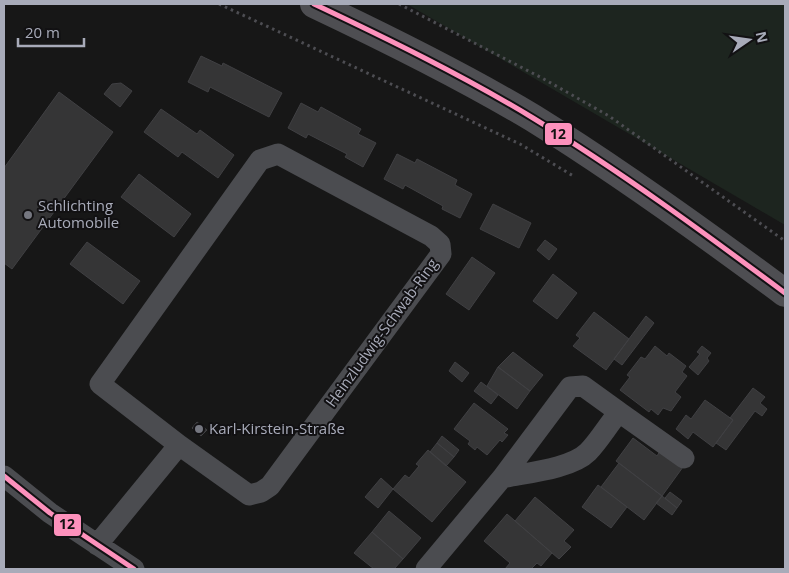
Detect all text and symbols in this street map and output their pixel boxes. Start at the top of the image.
scale bar [18,15,84,47]
north arrow [724,15,774,65]
text: 20 m [25,22,60,42]
text: N [752,29,773,45]
line badge: 12 [544,122,573,146]
text: 12 [550,124,566,143]
place label: Schlichting Automobile [38,195,119,232]
marker: Schlichting Automobile [22,209,34,221]
street label: Heinzludwig-Schwab-Ring [320,254,442,411]
place label: Karl-Kirstein-Straße [209,418,345,438]
marker: Karl-Kirstein-Straße [193,423,205,435]
line badge: 12 [53,513,82,537]
text: 12 [59,514,75,533]

